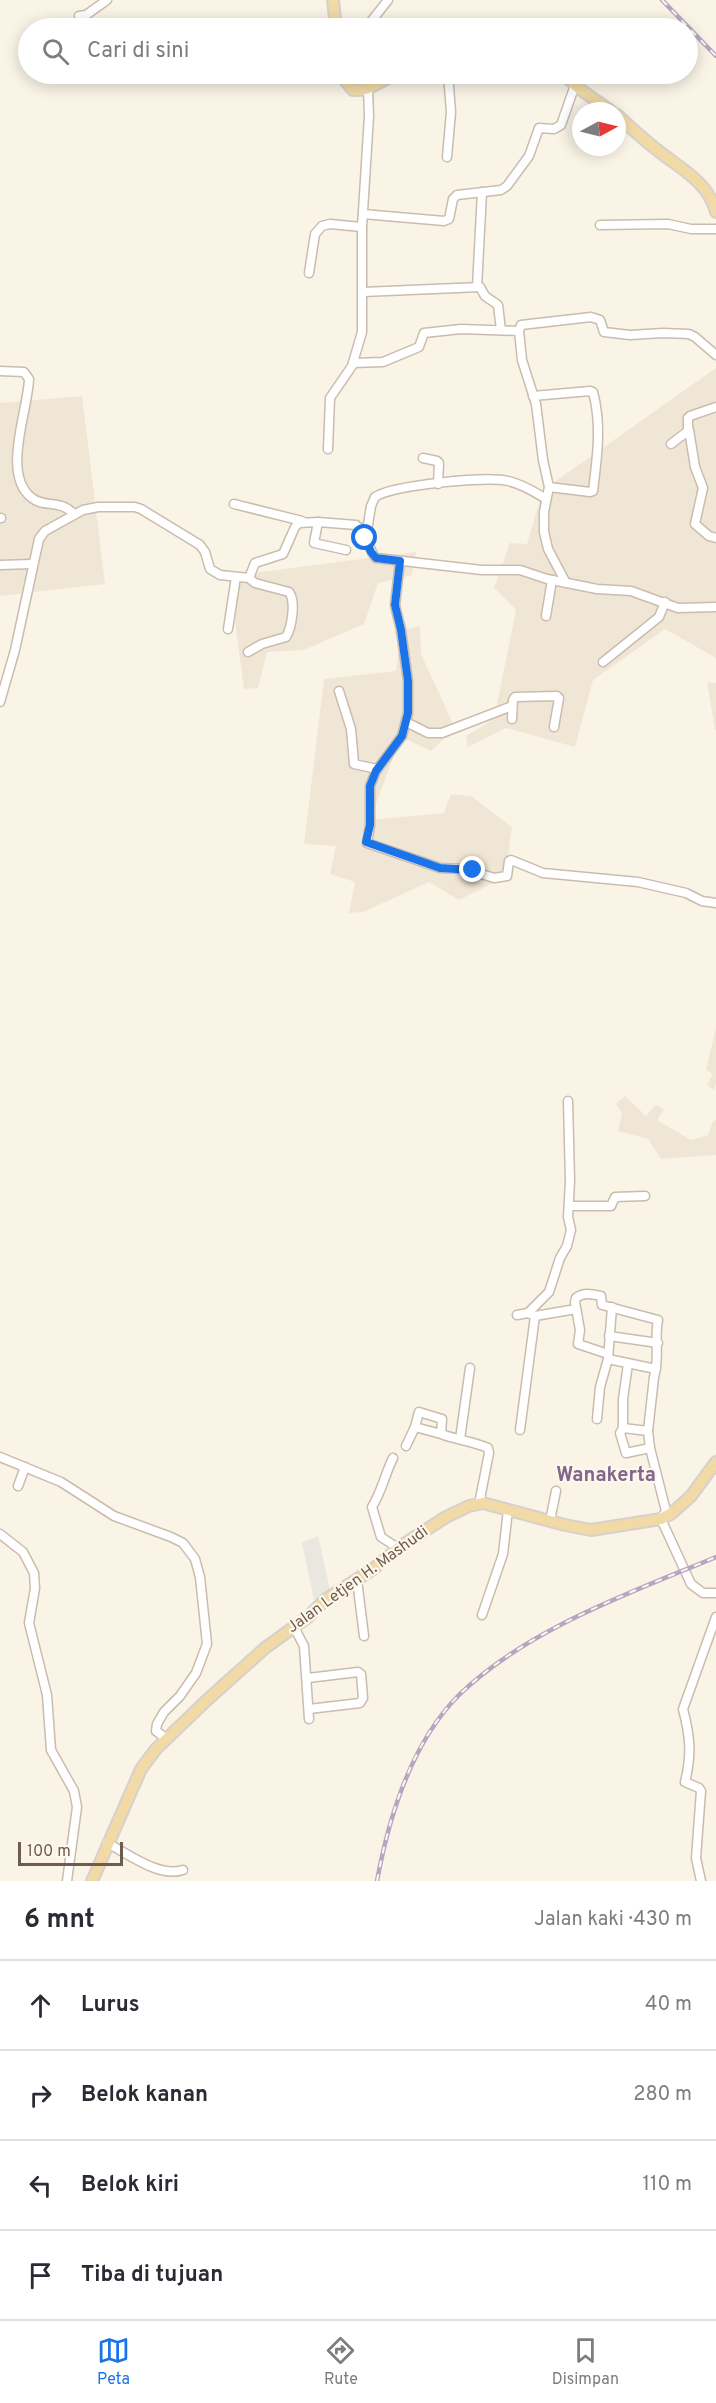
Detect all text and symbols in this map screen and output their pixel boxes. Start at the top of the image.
search box [18,18,698,84]
icon: search [39,35,72,68]
text: Cari di sini [87,38,189,65]
north arrow [572,102,626,156]
route start [351,524,377,550]
route end [459,856,485,882]
district label: Wanakerta [556,1463,656,1489]
street label: Jalan Letjen H. Mashudi [284,1522,432,1638]
scale bar [18,1839,123,1866]
text: 100 m [27,1842,71,1862]
text: 6 mnt [24,1904,95,1937]
text: Jalan kaki · 430 m [534,1907,692,1933]
icon: ahead [24,1989,57,2022]
text: Lurus [81,1992,140,2019]
text: 40 m [645,1992,692,2018]
icon: right [24,2079,57,2112]
text: Belok kanan [81,2082,208,2109]
text: 280 m [633,2082,692,2108]
icon: left [24,2169,57,2202]
text: Belok kiri [81,2172,179,2199]
text: 110 m [643,2172,692,2198]
icon: arrive [24,2259,57,2292]
text: Tiba di tujuan [81,2262,223,2289]
tab: Peta [97,2334,130,2390]
tab: Rute [324,2334,358,2390]
tab: Disimpan [552,2334,619,2390]

